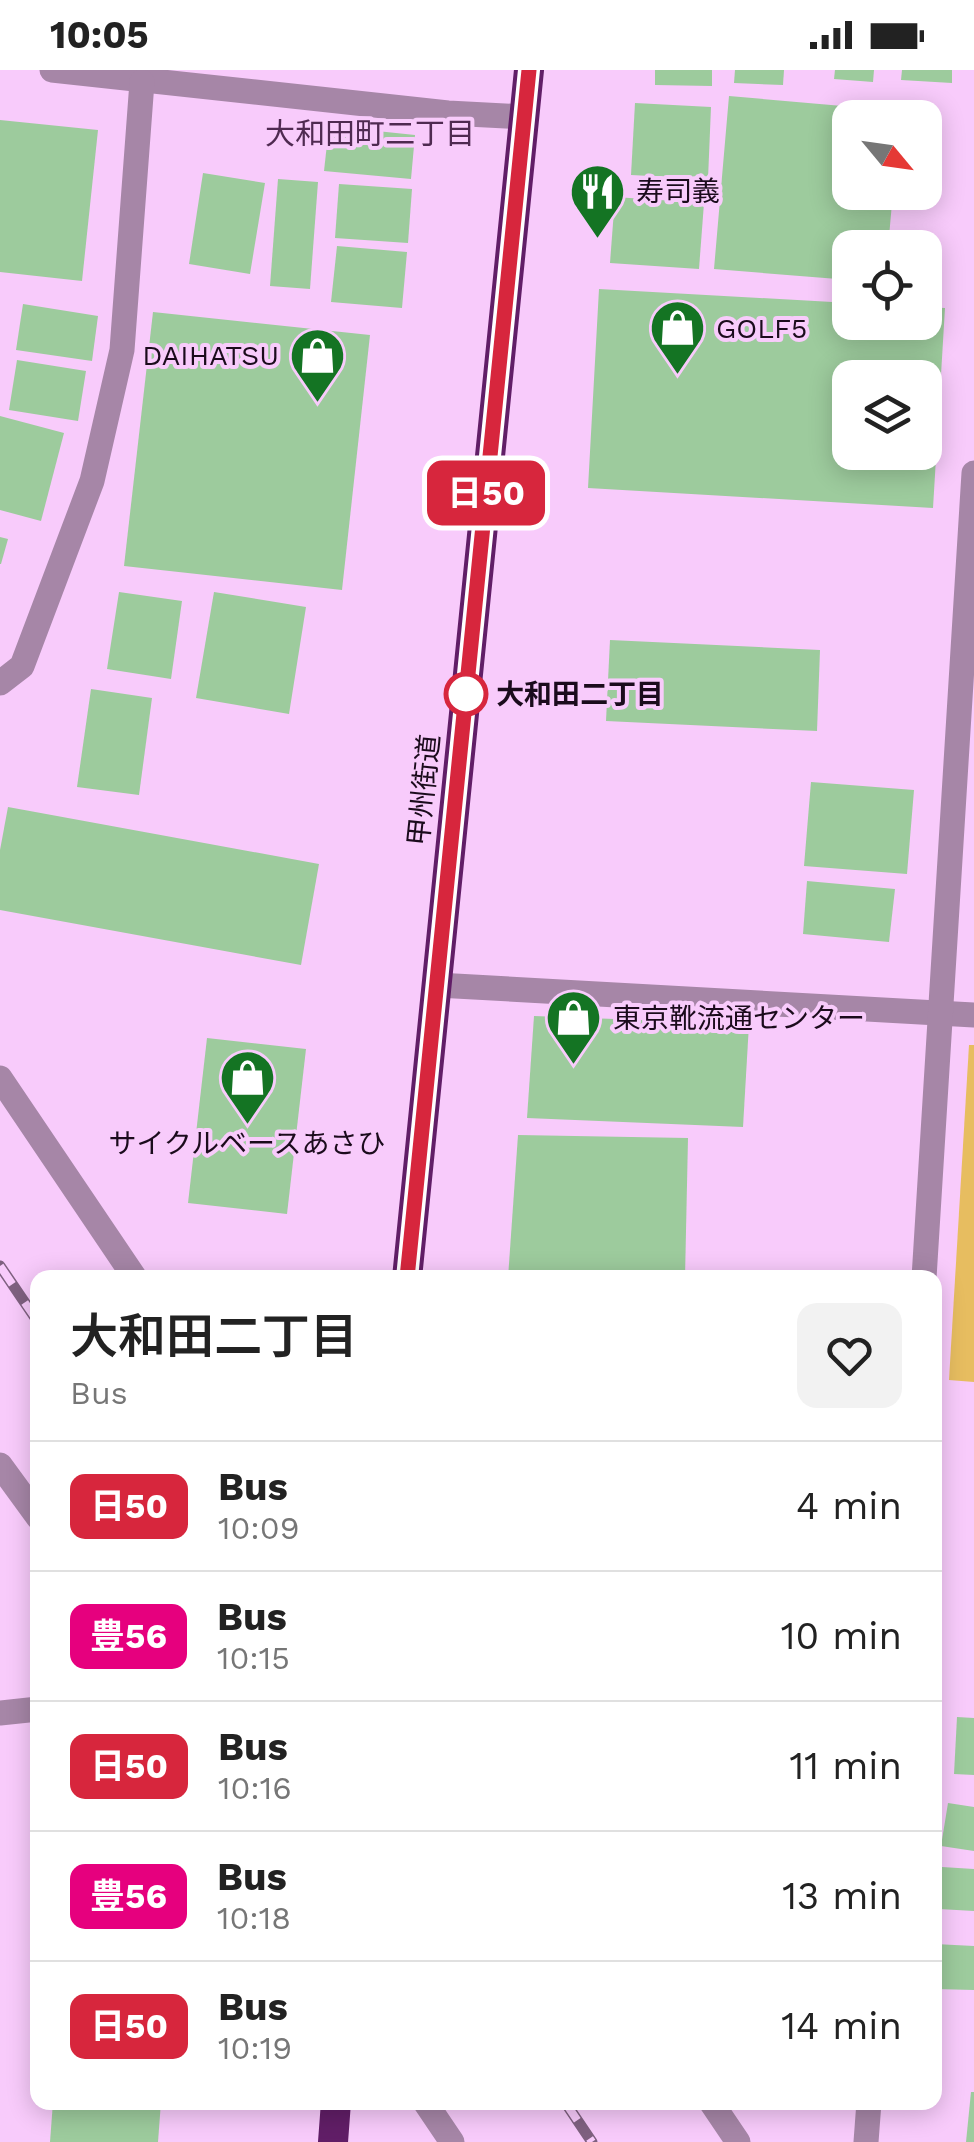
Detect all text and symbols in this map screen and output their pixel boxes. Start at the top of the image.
text: 10:05 [50,13,149,57]
north arrow [832,100,942,210]
map controls [832,100,942,470]
district label: 大和田町二丁目 [265,116,475,151]
restaurant icon: 寿司義 [567,161,627,240]
place label: 寿司義 [636,175,720,208]
button: locate [832,230,942,340]
shop icon: GOLF5 [647,298,707,377]
place label: GOLF5 [716,312,807,345]
shop icon: DAIHATSU [288,325,348,404]
place label: DAIHATSU [142,339,279,372]
button: layers [832,360,942,470]
line badge: 日50 [428,460,544,526]
text: 日50 [447,472,525,514]
marker: 大和田二丁目 [445,673,487,715]
place label: 大和田二丁目 [496,678,664,711]
street label: 甲州街道 [402,733,446,847]
shop icon: 東京靴流通センター [544,988,604,1067]
place label: 東京靴流通センター [613,1002,865,1035]
shop icon: サイクルベースあさひ [217,1047,277,1126]
place label: サイクルベースあさひ [108,1127,386,1160]
button: heart [797,1303,902,1408]
text: 大和田二丁目 [70,1308,358,1365]
text: Bus [70,1374,128,1412]
text: Bus [218,1465,288,1509]
text: 4 min [796,1484,902,1528]
text: 日50 [90,1485,168,1527]
text: 10:09 [218,1509,299,1547]
text: Bus [217,1595,287,1639]
text: 10 min [781,1614,902,1658]
text: 豊56 [90,1615,167,1657]
text: 10:15 [217,1639,290,1677]
text: Bus [218,1725,288,1769]
text: 11 min [790,1744,902,1788]
text: 日50 [90,1745,168,1787]
text: 10:16 [218,1769,292,1807]
text: Bus [217,1855,287,1899]
text: 13 min [782,1874,902,1918]
text: 豊56 [90,1875,167,1917]
text: 10:18 [217,1899,291,1937]
text: Bus [218,1985,288,2029]
text: 14 min [781,2004,902,2048]
text: 日50 [90,2005,168,2047]
text: 10:19 [218,2029,292,2067]

